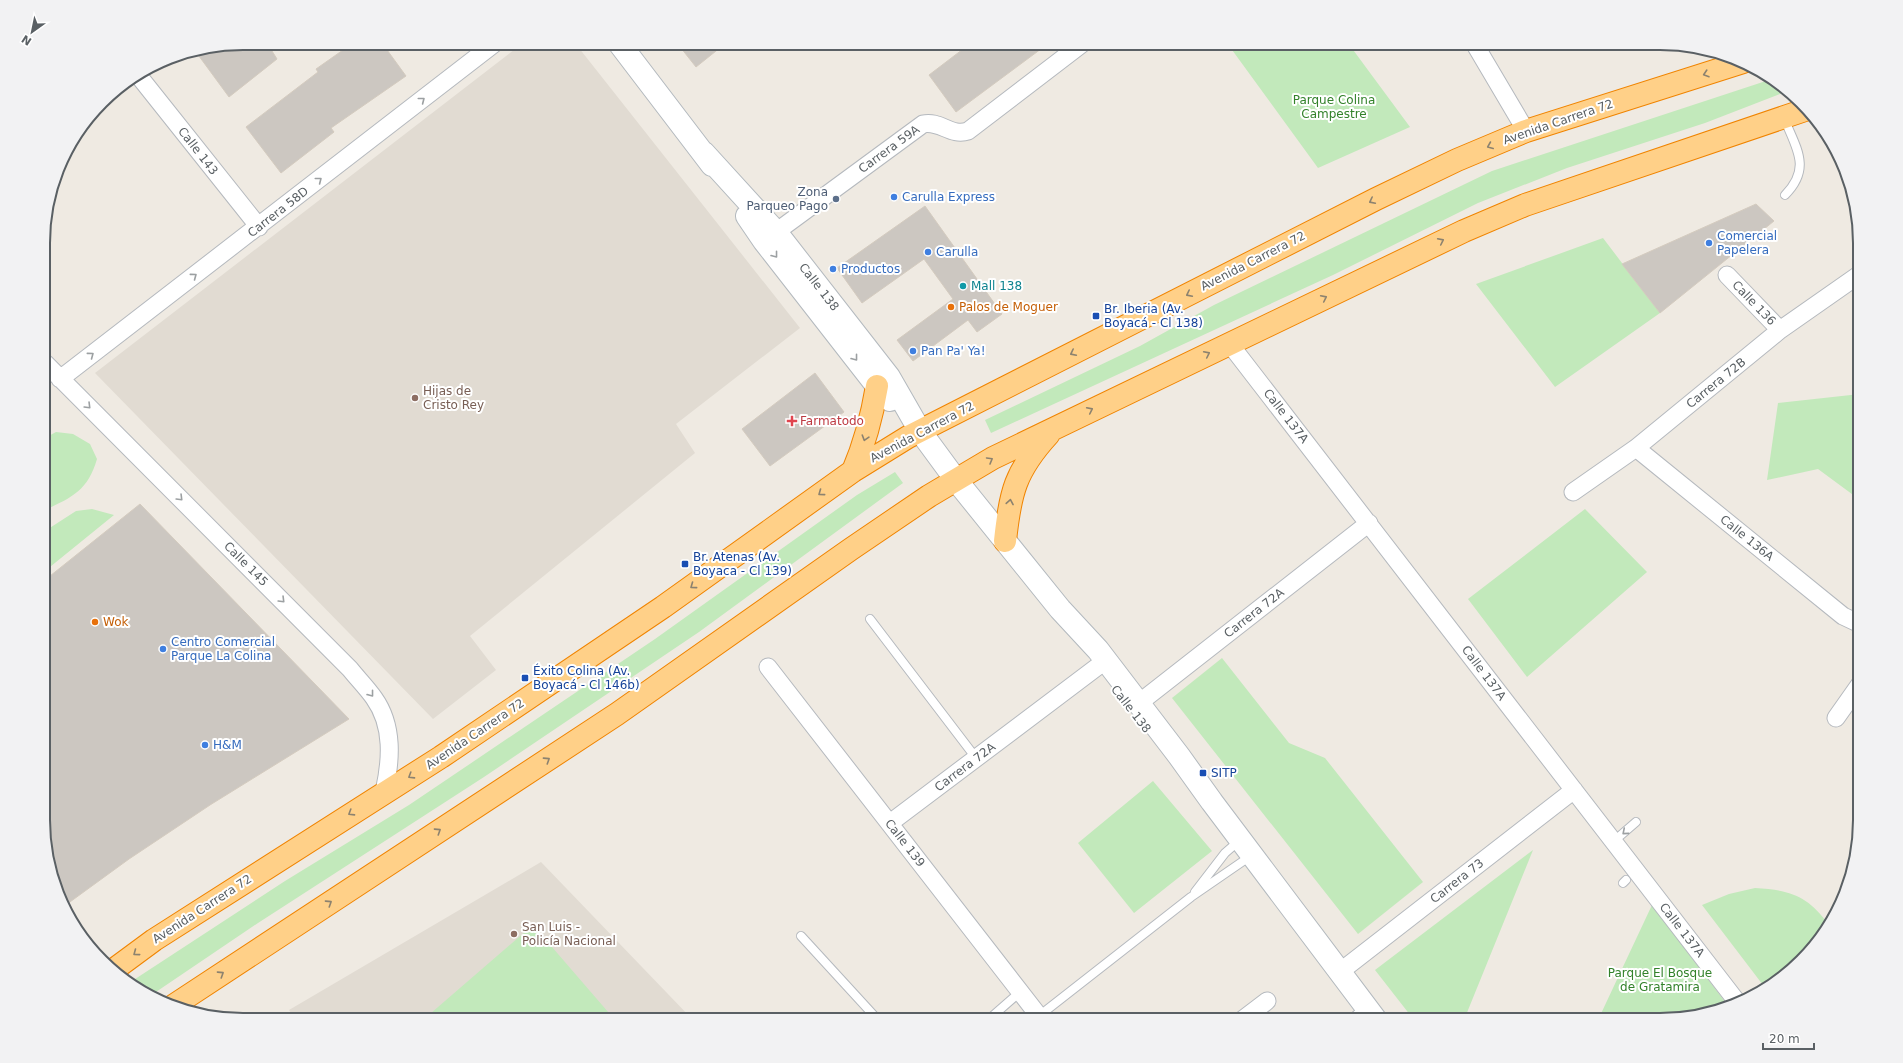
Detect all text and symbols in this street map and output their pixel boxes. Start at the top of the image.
north arrow [12,12,52,52]
text: N [19,32,34,48]
one-way arrow [1702,69,1709,78]
park label: Parque Colina Campestre [1293,93,1375,121]
one-way arrow [417,97,424,104]
street label: Avenida Carrera 72 [1501,97,1615,147]
street label: Carrera 59A [856,122,923,176]
street label: Calle 143 [175,124,221,178]
one-way arrow [1486,142,1493,150]
one-way arrow [315,177,322,184]
street label: Carrera 58D [245,184,311,240]
place label: Zona Parqueo Pago [746,185,828,213]
place label: Carulla Express [902,190,995,204]
marker: Carulla Express [889,192,899,202]
marker: Zona Parqueo Pago [831,194,841,204]
one-way arrow [1369,196,1376,204]
street label: Avenida Carrera 72 [1198,229,1308,293]
place label: Comercial Papelera [1717,229,1777,257]
marker: Comercial Papelera [1704,238,1714,248]
one-way arrow [1437,239,1445,246]
place label: Carulla [936,245,978,259]
marker: Carulla [923,247,933,257]
one-way arrow [770,251,777,258]
street label: Calle 138 [796,260,842,314]
place label: Productos [841,262,900,276]
marker: Productos [828,264,838,274]
one-way arrow [190,274,197,281]
street label: Calle 136 [1729,278,1779,328]
place label: Mall 138 [971,279,1022,293]
marker: Mall 138 [958,281,968,291]
one-way arrow [1186,289,1193,297]
one-way arrow [1320,295,1328,303]
place label: Palos de Moguer [959,300,1058,314]
marker: Palos de Moguer [946,302,956,312]
place label: Br. Iberia (Av. Boyacá - Cl 138) [1104,302,1203,330]
marker: Br. Iberia (Av. Boyacá - Cl 138) [1091,311,1101,321]
place label: Pan Pa' Ya! [921,344,985,358]
marker: Pan Pa' Ya! [908,346,918,356]
one-way arrow [1070,348,1078,356]
one-way arrow [1203,351,1210,359]
one-way arrow [87,353,94,360]
one-way arrow [850,354,857,361]
street label: Carrera 72B [1684,355,1748,411]
place label: Hijas de Cristo Rey [423,384,484,412]
street label: Calle 137A [1261,386,1312,446]
marker: Hijas de Cristo Rey [410,393,420,403]
street label: Avenida Carrera 72 [868,399,976,465]
one-way arrow [83,401,91,409]
one-way arrow [1086,407,1093,415]
place label: Farmatodo [800,414,864,428]
marker: Farmatodo [787,416,797,426]
one-way arrow [861,434,870,441]
one-way arrow [985,457,993,464]
one-way arrow [818,489,825,496]
one-way arrow [175,493,183,501]
one-way arrow [1005,499,1013,505]
street label: Calle 136A [1717,512,1777,564]
street label: Calle 145 [221,539,271,589]
place label: Br. Atenas (Av. Boyaca - Cl 139) [693,550,792,578]
marker: Br. Atenas (Av. Boyaca - Cl 139) [680,559,690,569]
one-way arrow [690,581,697,588]
street label: Carrera 72A [1221,585,1287,641]
one-way arrow [277,595,285,603]
place label: Wok [103,615,129,629]
marker: Wok [90,617,100,627]
place label: Centro Comercial Parque La Colina [171,635,275,663]
street label: Calle 137A [1459,643,1510,704]
marker: Centro Comercial Parque La Colina [158,644,168,654]
place label: Éxito Colina (Av. Boyacá - Cl 146b) [533,663,640,692]
marker: Éxito Colina (Av. Boyacá - Cl 146b) [520,673,530,683]
street label: Calle 138 [1108,682,1154,736]
one-way arrow [366,690,373,697]
street label: Avenida Carrera 72 [423,696,527,772]
place label: H&M [213,738,242,752]
street label: Carrera 72A [932,739,999,794]
marker: H&M [200,740,210,750]
one-way arrow [543,757,550,765]
place label: SITP [1211,766,1237,780]
marker: SITP [1198,768,1208,778]
one-way arrow [408,771,415,779]
one-way arrow [348,809,355,816]
street label: Calle 139 [882,816,928,870]
one-way arrow [1622,827,1629,834]
one-way arrow [434,829,441,836]
street label: Carrera 73 [1428,856,1486,906]
street label: Avenida Carrera 72 [150,872,254,946]
street label: Calle 137A [1657,900,1708,960]
one-way arrow [325,901,332,908]
place label: San Luis - Policía Nacional [522,920,616,948]
marker: San Luis - Policía Nacional [509,929,519,939]
one-way arrow [134,948,141,955]
park label: Parque El Bosque de Gratamira [1608,966,1712,994]
one-way arrow [216,972,223,979]
scale bar [1763,1025,1814,1051]
text: 20 m [1769,1032,1800,1046]

